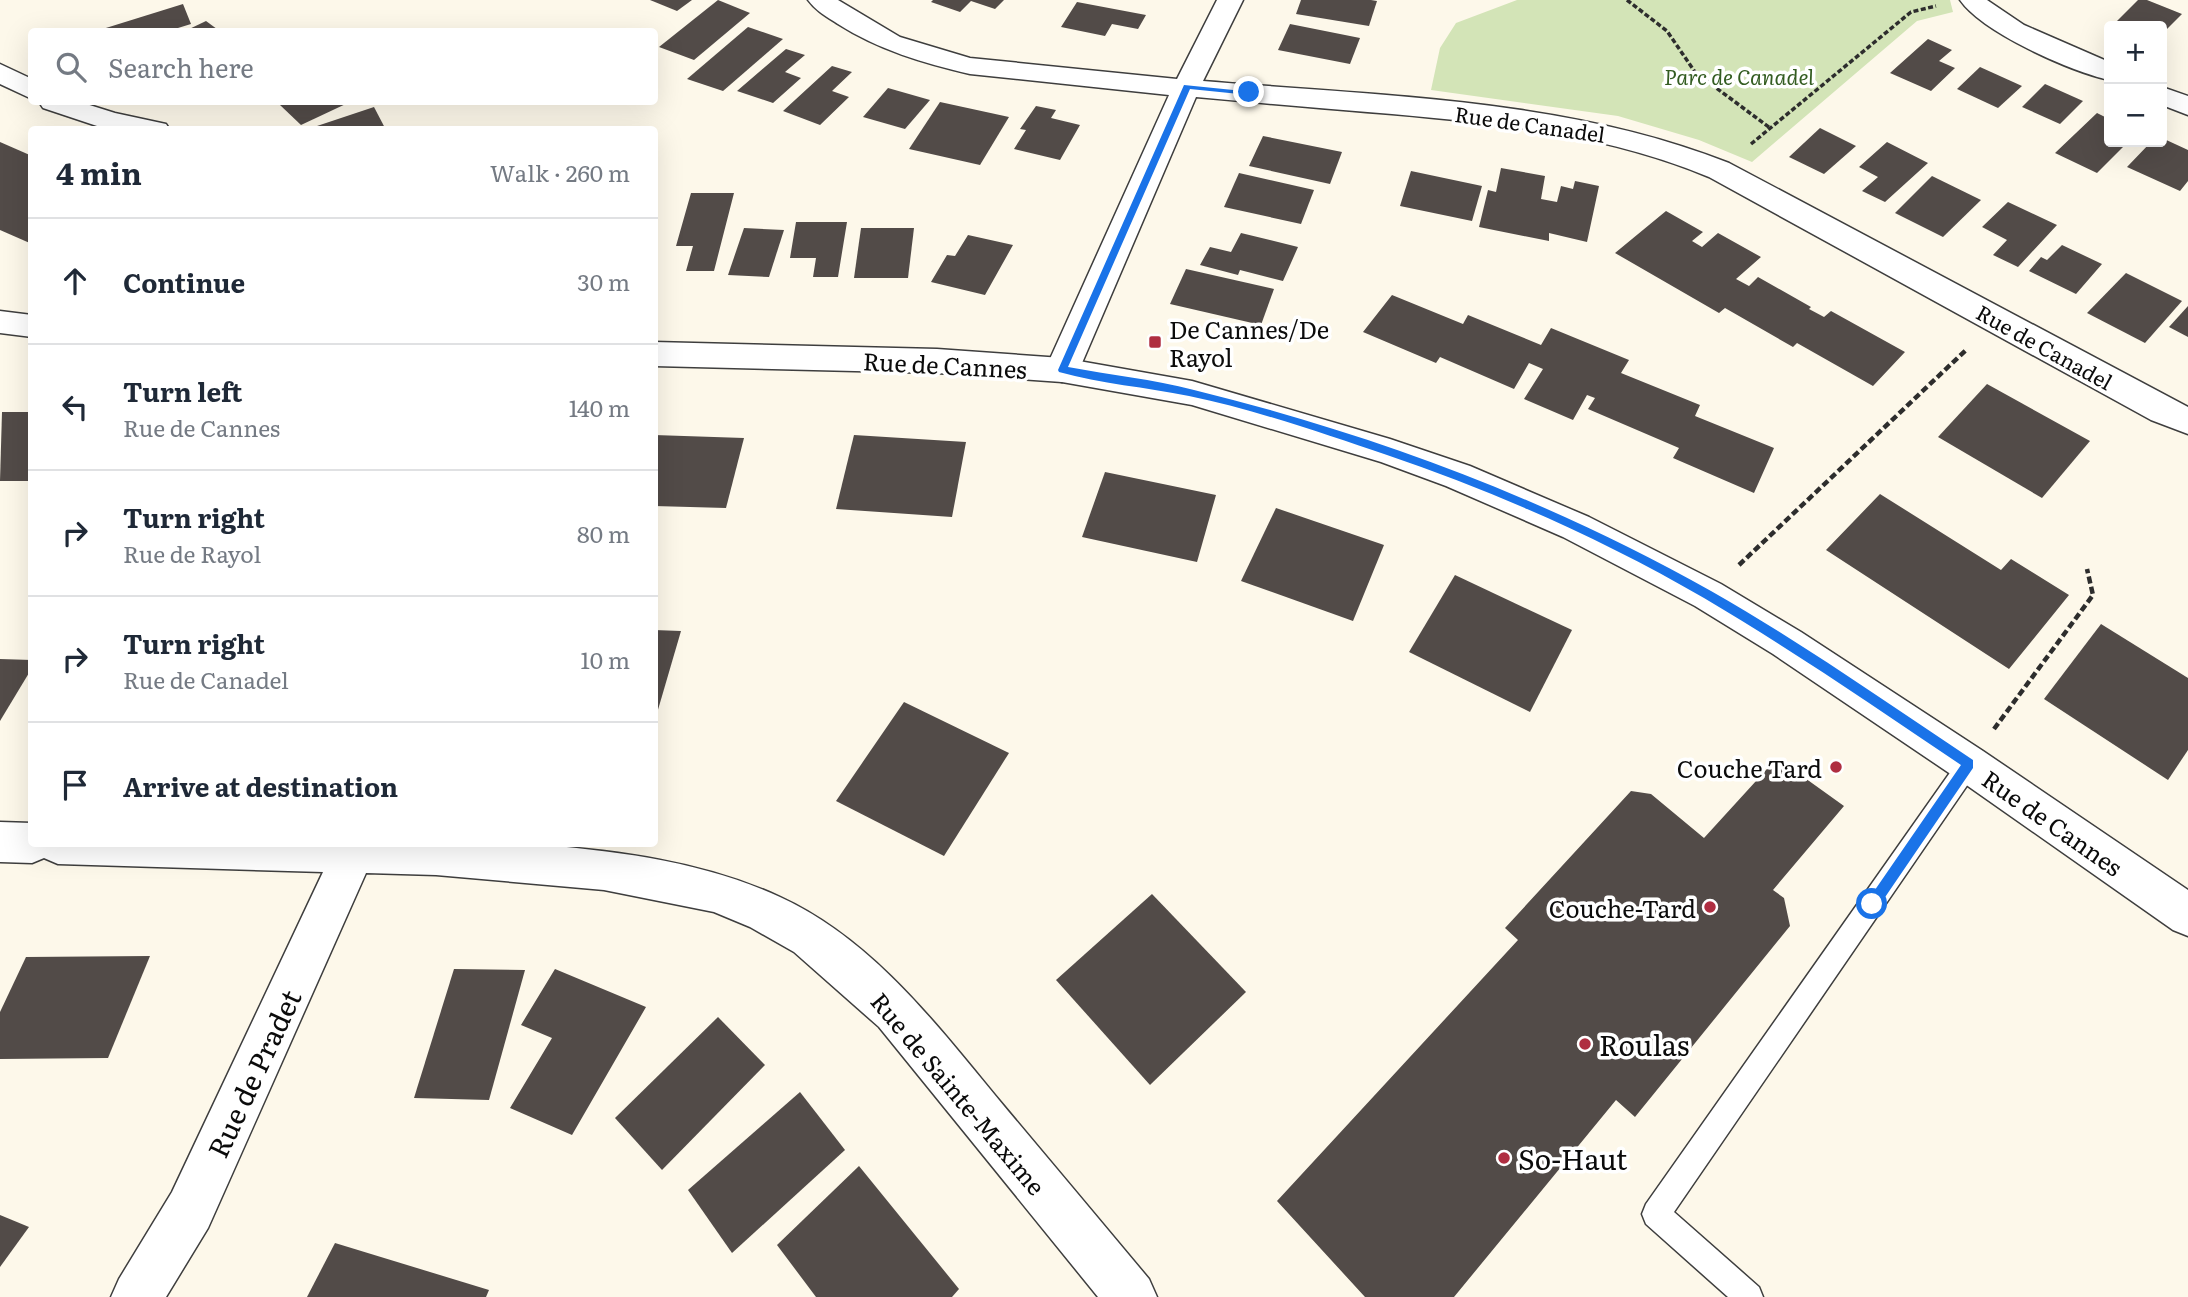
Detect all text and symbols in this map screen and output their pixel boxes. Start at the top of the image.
map controls [2104,21,2167,147]
button: + [2104,21,2167,84]
search box [28,28,658,105]
text: Search here [108,47,254,86]
icon: search [52,48,90,86]
park label: Parc de Canadel [1664,60,1814,91]
route end [1233,76,1264,107]
button: − [2104,84,2167,147]
street label: Rue de Canadel [1453,97,1607,149]
text: 4 min [56,150,142,194]
text: Walk · 260 m [490,155,630,189]
icon: ahead [56,262,94,300]
text: Continue [123,262,245,301]
text: 30 m [577,264,630,298]
street label: Rue de Canadel [1971,296,2119,396]
place label: De Cannes/De Rayol [1169,311,1329,374]
marker: De Cannes/De Rayol [1147,334,1163,350]
street label: Rue de Cannes [862,342,1028,386]
text: Turn left [123,371,242,410]
icon: left [56,388,94,426]
text: 140 m [569,390,630,424]
text: Rue de Cannes [123,410,280,444]
text: Turn right [123,497,265,536]
icon: right [56,514,94,552]
text: 80 m [577,516,630,550]
text: Rue de Rayol [123,536,261,570]
text: Turn right [123,623,265,662]
icon: right [56,640,94,678]
text: 10 m [580,642,630,676]
text: Rue de Canadel [123,662,289,696]
place label: Couche Tard [1677,750,1822,785]
marker: Couche Tard [1828,759,1844,775]
street label: Rue de Cannes [1976,761,2130,883]
icon: arrive [56,766,94,804]
text: Arrive at destination [123,766,398,805]
route start [1856,888,1887,919]
place label: Couche-Tard [1549,890,1696,925]
marker: Couche-Tard [1702,899,1718,915]
street label: Rue de Pradet [196,981,311,1164]
street label: Rue de Sainte-Maxime [864,984,1054,1202]
place label: Roulas [1599,1023,1689,1065]
marker: Roulas [1577,1036,1593,1052]
place label: So-Haut [1518,1137,1628,1179]
marker: So-Haut [1496,1150,1512,1166]

